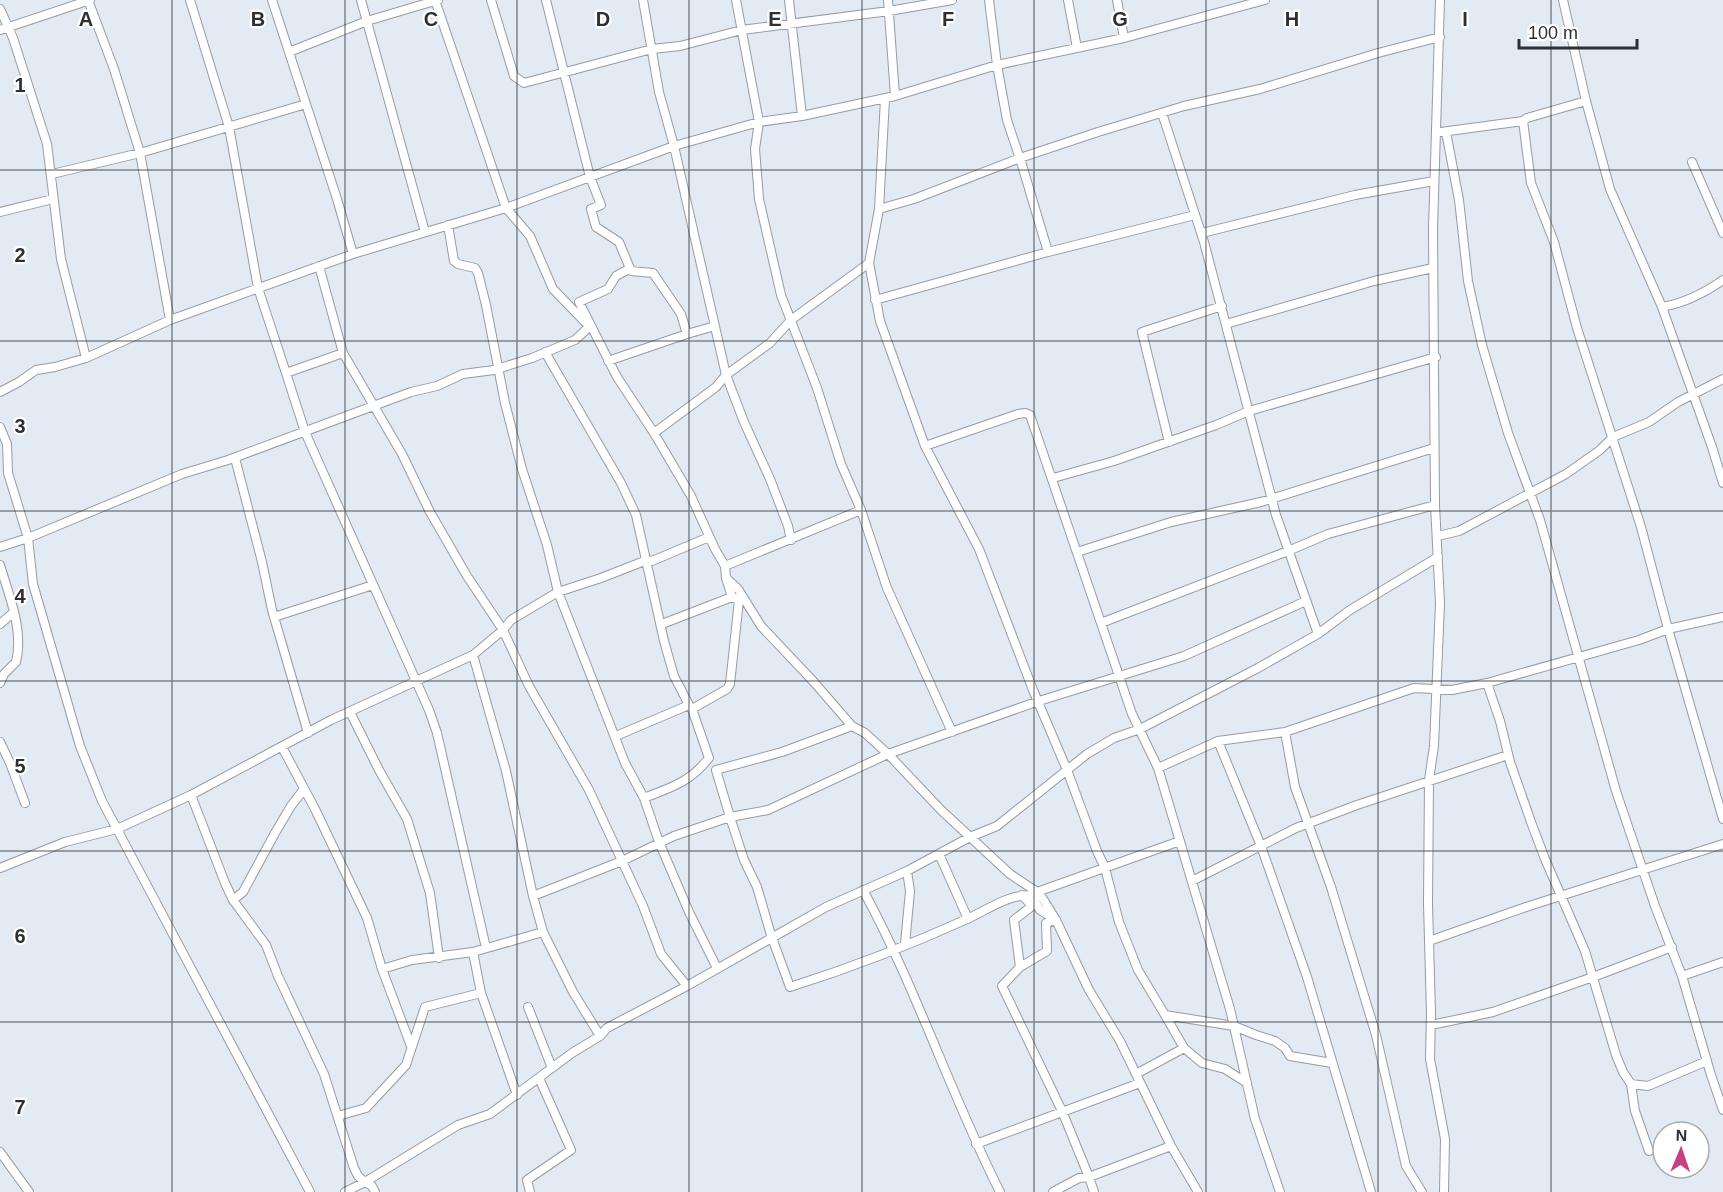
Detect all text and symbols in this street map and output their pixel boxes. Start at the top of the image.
text: A [79,8,93,30]
text: B [251,8,265,30]
text: C [424,8,438,30]
text: D [596,8,610,30]
text: E [768,8,782,30]
text: F [942,8,954,30]
text: G [1112,8,1128,30]
text: H [1285,8,1299,30]
text: I [1462,8,1468,30]
scale bar [1519,12,1638,50]
text: 100 m [1528,23,1578,43]
text: 1 [14,74,26,96]
text: 2 [14,244,26,266]
text: 3 [14,415,26,437]
text: 4 [14,585,26,607]
text: 5 [14,755,26,777]
text: 6 [14,925,26,947]
text: 7 [14,1096,26,1118]
north arrow [1651,1120,1711,1180]
text: N [1675,1127,1688,1144]

